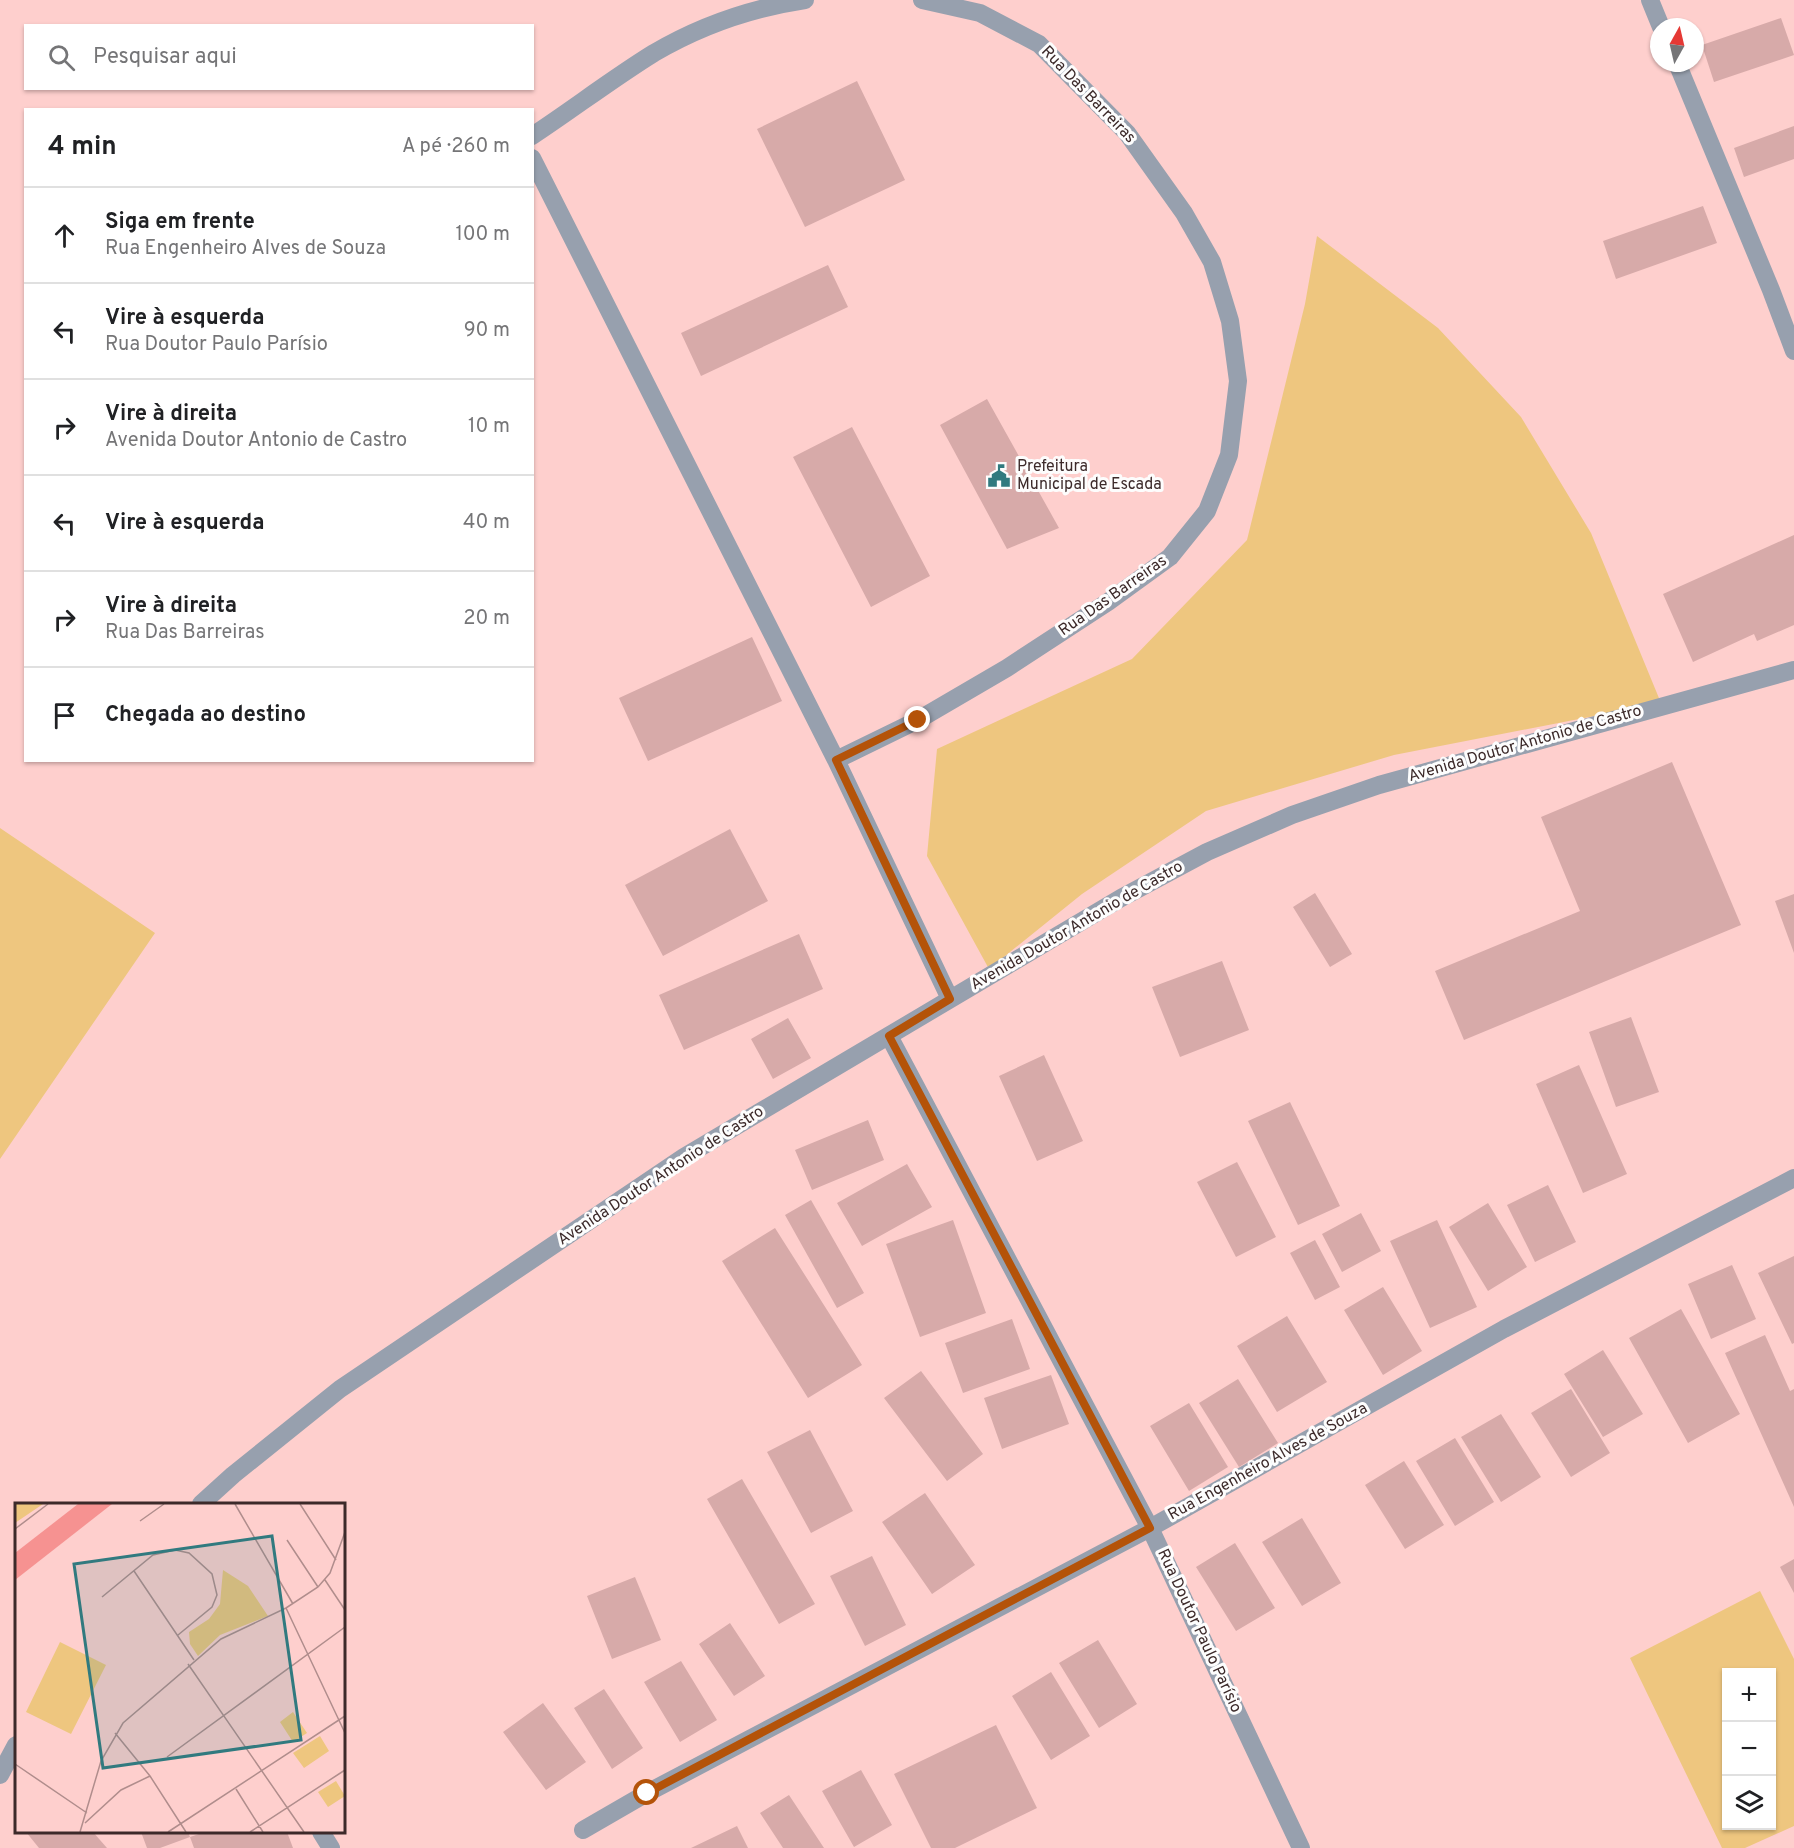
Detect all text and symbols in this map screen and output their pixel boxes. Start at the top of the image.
north arrow [1650,18,1704,72]
search box [24,24,534,90]
icon: search [45,41,78,74]
street label: Rua Das Barreiras [1036,42,1140,148]
text: Pesquisar aqui [93,44,237,71]
text: 4 min [48,131,117,164]
text: A pé · 260 m [402,134,510,160]
text: Siga em frente [105,209,255,236]
icon: ahead [48,219,81,252]
text: 100 m [455,222,510,248]
text: Rua Engenheiro Alves de Souza [105,236,386,262]
text: Vire à esquerda [105,305,264,332]
icon: left [48,315,81,348]
text: 90 m [464,318,510,344]
text: Rua Doutor Paulo Parísio [105,332,328,358]
text: Vire à direita [105,401,237,428]
icon: right [48,411,81,444]
text: 10 m [468,414,510,440]
text: Avenida Doutor Antonio de Castro [105,428,407,454]
place label: Prefeitura Municipal de Escada [1017,457,1162,495]
public building icon: Prefeitura Municipal de Escada [986,463,1012,489]
icon: left [48,507,81,540]
text: Vire à esquerda [105,510,264,537]
text: 40 m [463,510,510,536]
street label: Rua Das Barreiras [1055,551,1171,641]
text: Vire à direita [105,593,237,620]
icon: right [48,603,81,636]
text: 20 m [463,606,510,632]
text: Rua Das Barreiras [105,620,265,646]
icon: arrive [48,699,81,732]
street label: Avenida Doutor Antonio de Castro [1406,701,1644,787]
text: Chegada ao destino [105,702,306,729]
route end [904,706,930,732]
street label: Avenida Doutor Antonio de Castro [967,857,1187,995]
street label: Avenida Doutor Antonio de Castro [554,1102,768,1250]
street label: Rua Engenheiro Alves de Souza [1165,1399,1371,1525]
inset map [15,1503,345,1833]
street label: Rua Doutor Paulo Parísio [1152,1546,1246,1716]
map controls [1722,1668,1776,1830]
button: + [1722,1668,1776,1722]
button: − [1722,1722,1776,1776]
button: layers [1722,1776,1776,1830]
route start [633,1779,659,1805]

